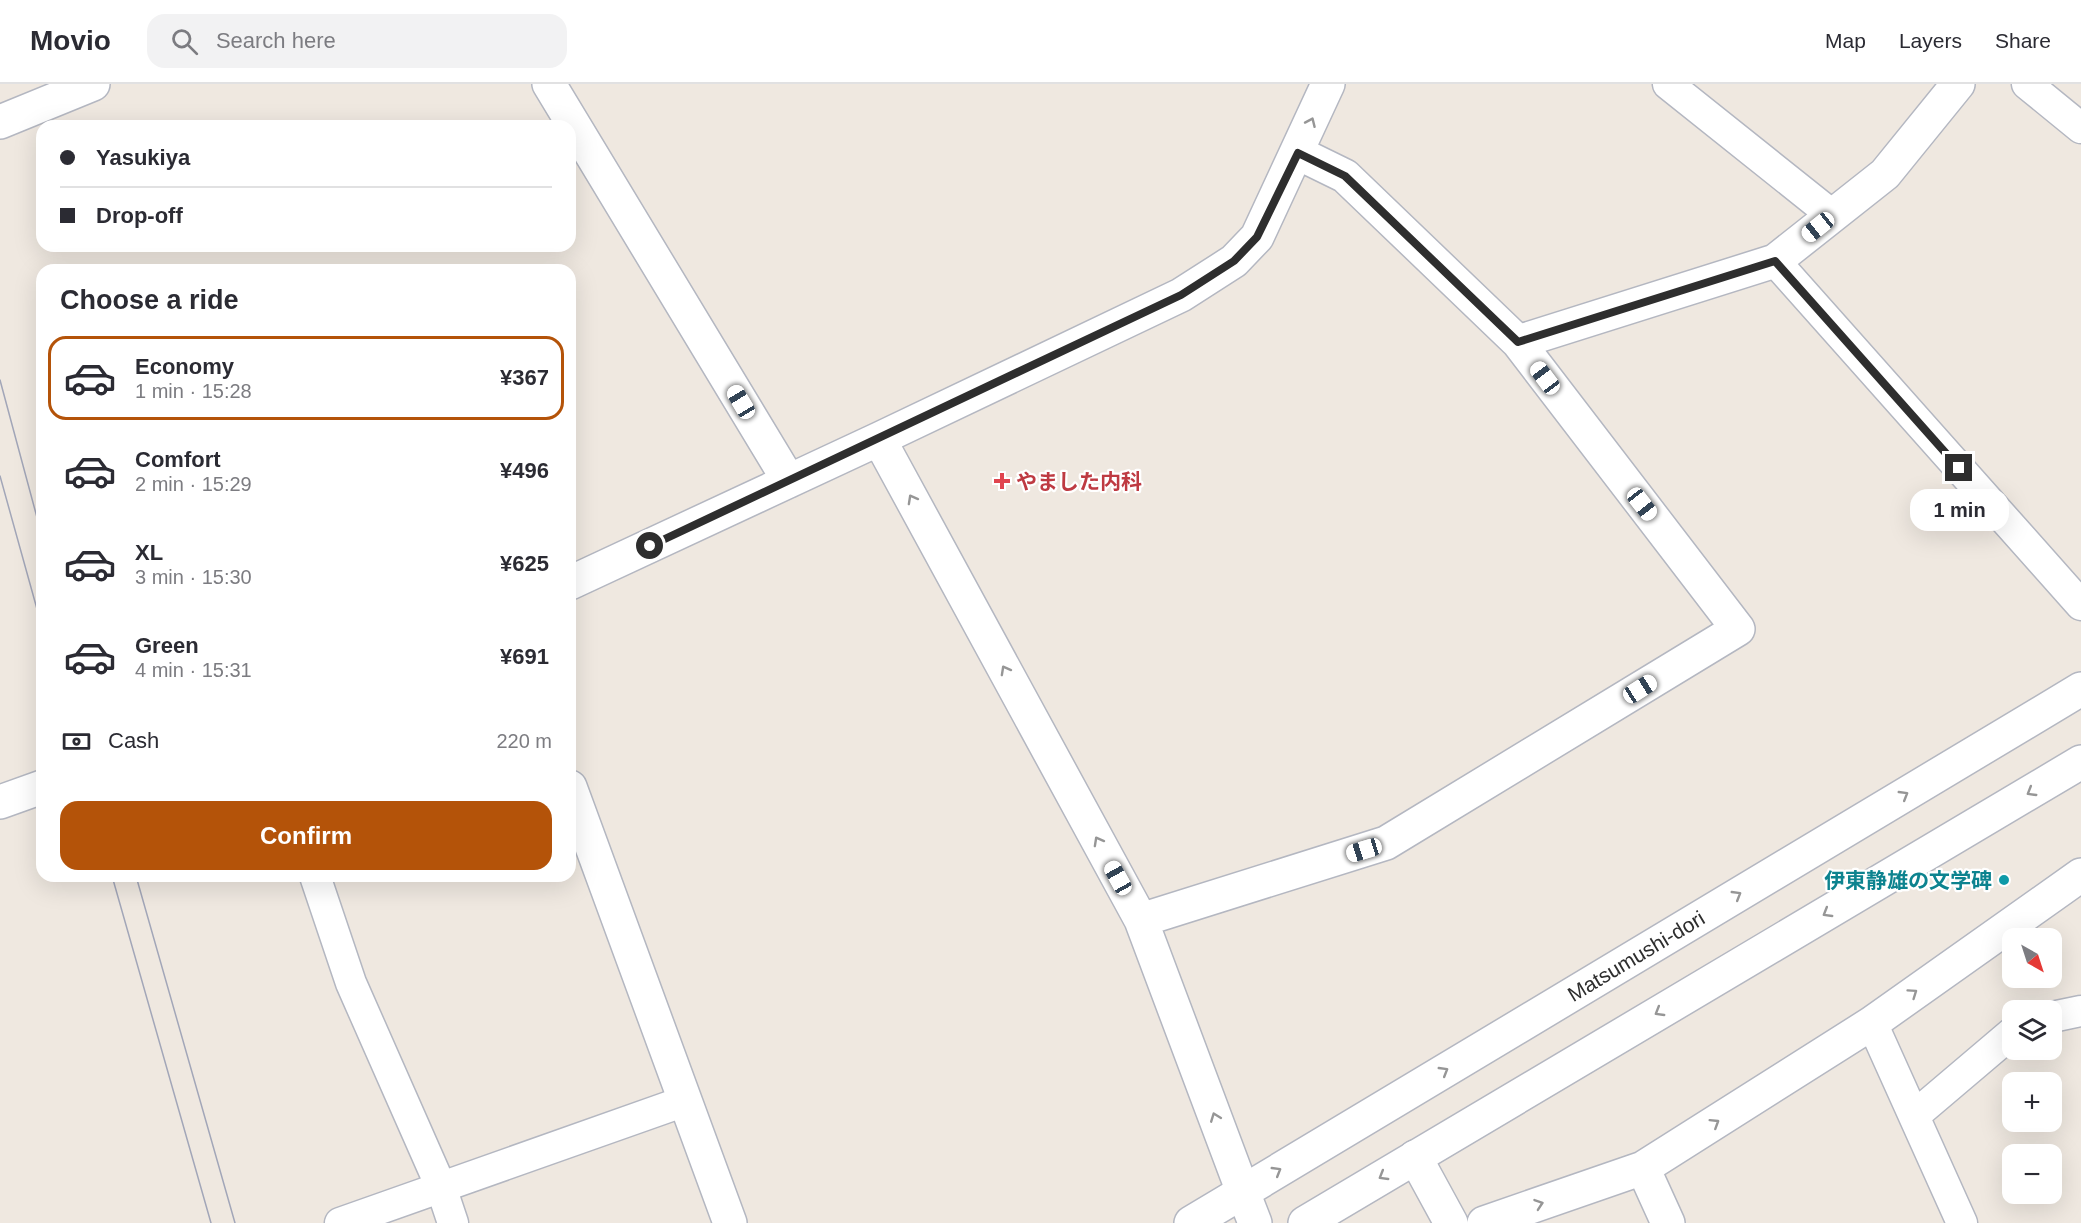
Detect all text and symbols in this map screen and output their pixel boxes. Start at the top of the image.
search box [147,14,567,68]
text: Movio [30,25,111,56]
icon: search [168,25,201,58]
text: Search here [216,28,336,53]
text: Map [1825,29,1866,52]
text: Layers [1899,29,1962,52]
text: Share [1995,29,2051,52]
one-way arrow [1304,118,1316,129]
text: Yasukiya [96,145,190,170]
text: Drop-off [96,203,183,228]
car [1798,209,1838,245]
text: Choose a ride [60,285,239,315]
icon: car [63,351,117,405]
text: Economy [135,354,234,379]
car [1527,358,1563,398]
text: ¥367 [500,365,549,390]
text: 1 min · 15:28 [135,380,252,402]
car [724,382,758,422]
icon: car [63,444,117,498]
text: Comfort [135,447,221,472]
route end [1945,454,1972,481]
text: ¥496 [500,458,549,483]
place label: やました内科 [1016,470,1142,493]
marker: やました内科 [993,472,1011,490]
text: 2 min · 15:29 [135,473,252,495]
car [1624,484,1660,524]
callout: 1 min [1910,489,2008,531]
one-way arrow [908,495,919,505]
text: 1 min [1933,499,1986,521]
route start [636,532,663,559]
icon: car [63,537,117,591]
text: XL [135,540,163,565]
text: ¥625 [500,551,549,576]
text: 3 min · 15:30 [135,566,252,588]
icon: car [63,630,117,684]
text: Green [135,633,199,658]
text: ¥691 [500,644,549,669]
text: 4 min · 15:31 [135,659,252,681]
one-way arrow [1001,666,1012,676]
car [1620,672,1660,706]
icon: cash [60,725,93,758]
text: Cash [108,728,159,753]
text: 220 m [496,730,552,752]
one-way arrow [2027,784,2037,796]
one-way arrow [1898,790,1908,802]
button: Confirm [60,801,552,870]
car [1344,836,1384,864]
one-way arrow [1094,837,1105,848]
car [1101,858,1135,898]
place label: 伊東静雄の文学碑 [1824,869,1992,892]
marker: 伊東静雄の文学碑 [1997,873,2011,887]
one-way arrow [1731,891,1741,902]
one-way arrow [1823,905,1833,917]
street label: Matsumushi-dori [1564,906,1708,1006]
north arrow [2002,928,2062,988]
map controls [2002,928,2062,1204]
one-way arrow [1907,990,1918,1001]
button: layers [2002,1000,2062,1060]
one-way arrow [1655,1005,1665,1017]
one-way arrow [1438,1067,1448,1078]
button: + [2002,1072,2062,1132]
one-way arrow [1210,1112,1223,1123]
one-way arrow [1709,1118,1719,1130]
button: − [2002,1144,2062,1204]
one-way arrow [1271,1167,1281,1179]
one-way arrow [1379,1169,1389,1181]
one-way arrow [1533,1199,1544,1211]

